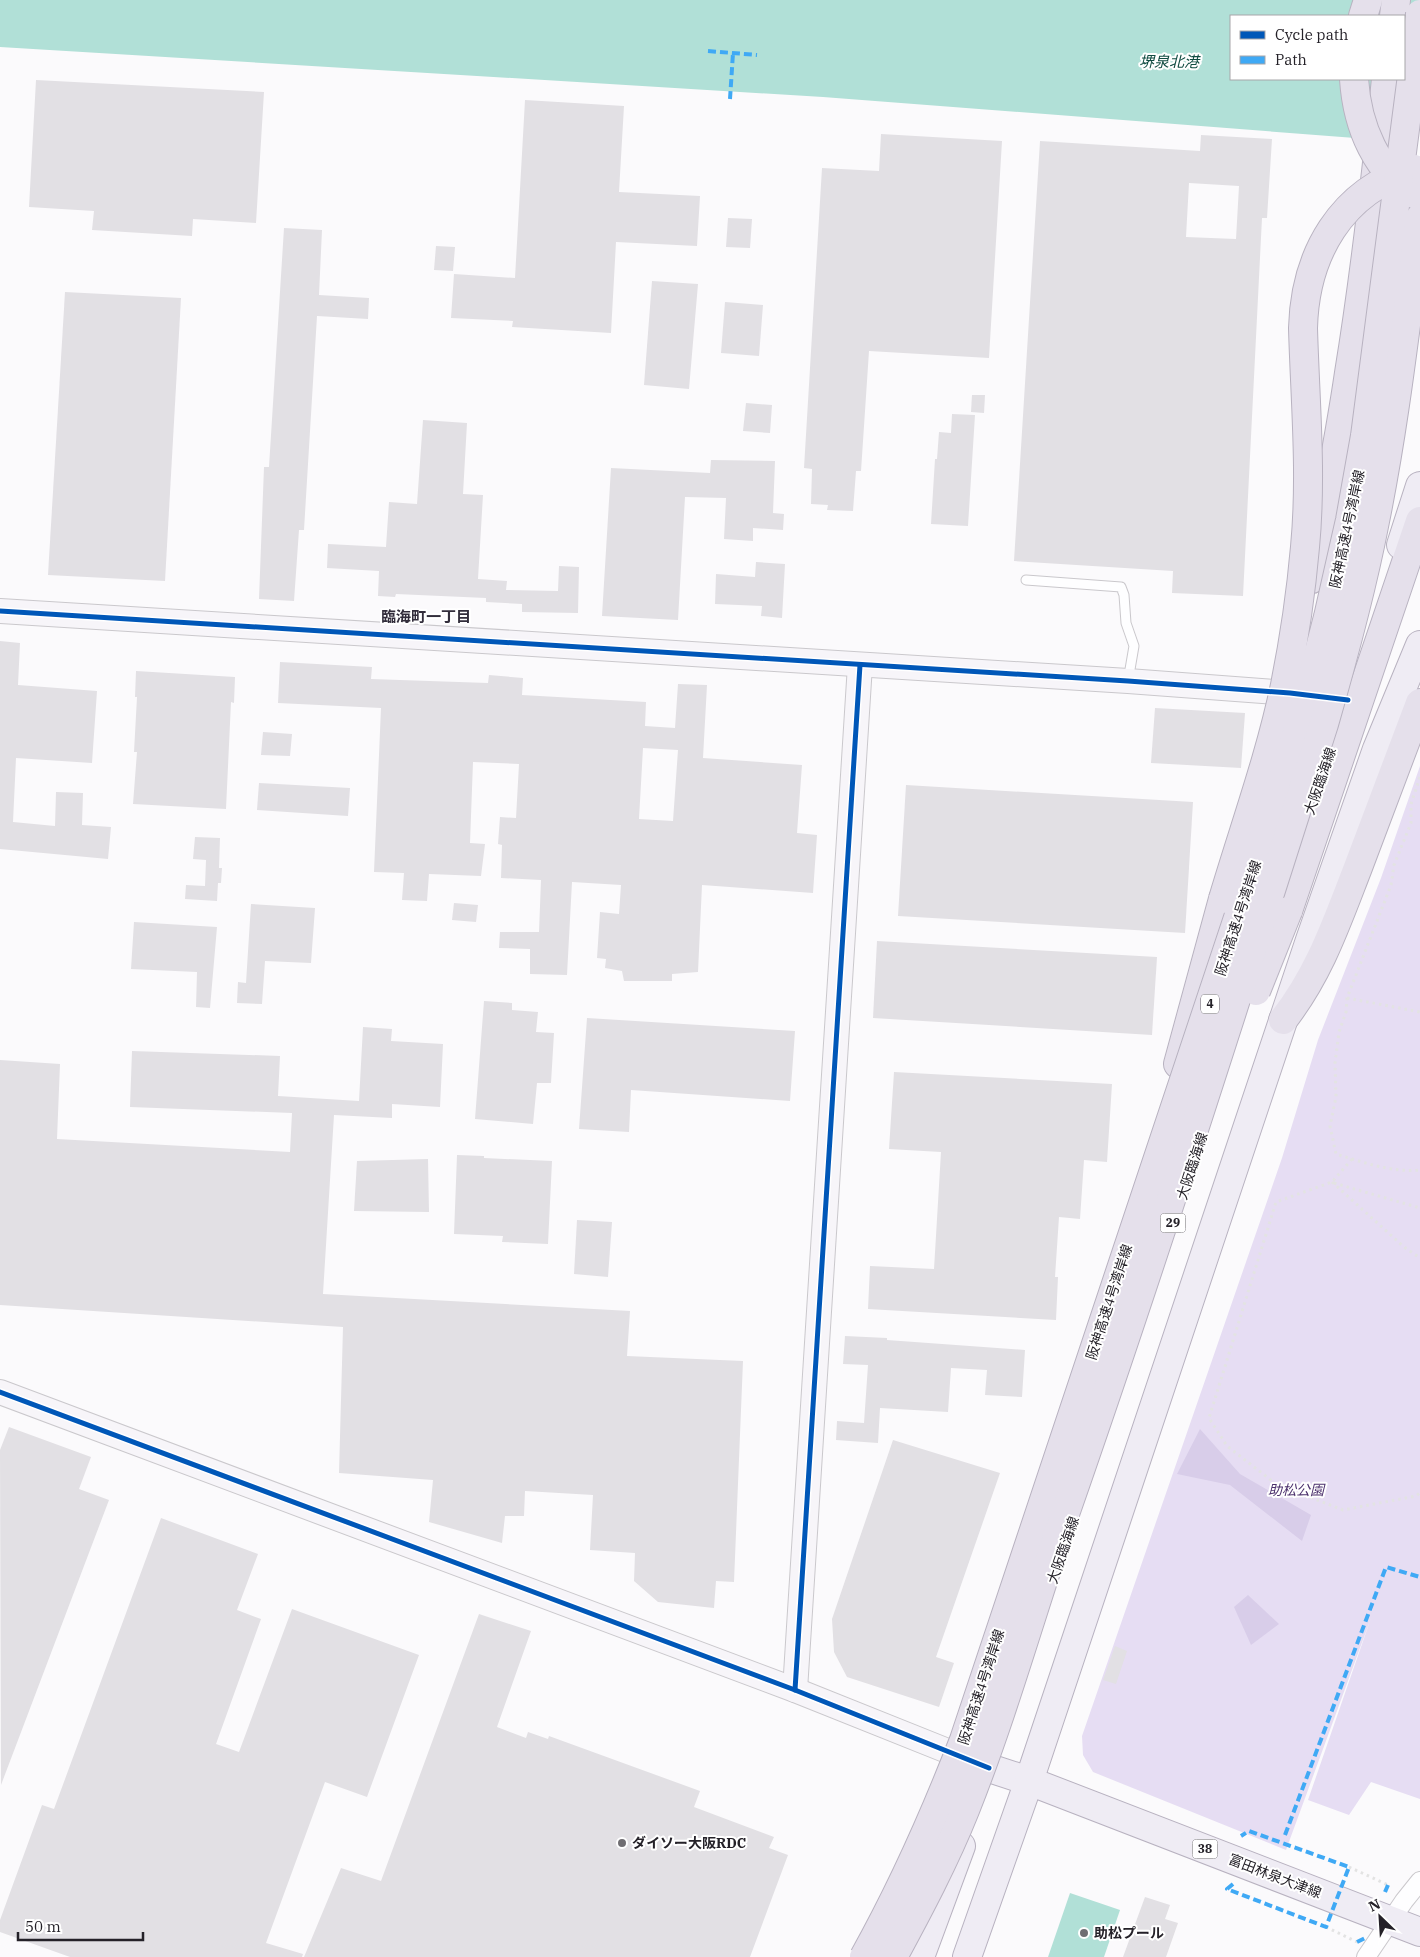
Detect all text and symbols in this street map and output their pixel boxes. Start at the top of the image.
legend [1230,15,1405,80]
text: Cycle path [1275,25,1348,44]
text: Path [1275,50,1307,69]
water label: 堺泉北港 [1139,52,1201,71]
street label: 阪神高速4号湾岸線 [1326,468,1368,590]
district label: 臨海町一丁目 [381,607,471,626]
street label: 大阪臨海線 [1300,745,1340,817]
street label: 阪神高速4号湾岸線 [1211,858,1265,978]
road number: 4 [1201,994,1219,1014]
street label: 大阪臨海線 [1173,1130,1211,1202]
road number: 29 [1160,1214,1186,1232]
street label: 阪神高速4号湾岸線 [1082,1242,1136,1362]
park label: 助松公園 [1268,1481,1326,1499]
street label: 大阪臨海線 [1043,1514,1083,1586]
street label: 阪神高速4号湾岸線 [954,1627,1008,1747]
place label: ダイソー大阪RDC [632,1834,746,1852]
marker: ダイソー大阪RDC [616,1837,628,1849]
road number: 38 [1192,1840,1218,1858]
street label: 富田林泉大津線 [1226,1850,1324,1902]
north arrow [1355,1892,1405,1942]
text: N [1366,1895,1383,1916]
scale bar [18,1910,142,1942]
text: 50 m [25,1917,61,1936]
place label: 助松プール [1094,1924,1164,1942]
marker: 助松プール [1078,1927,1090,1939]

